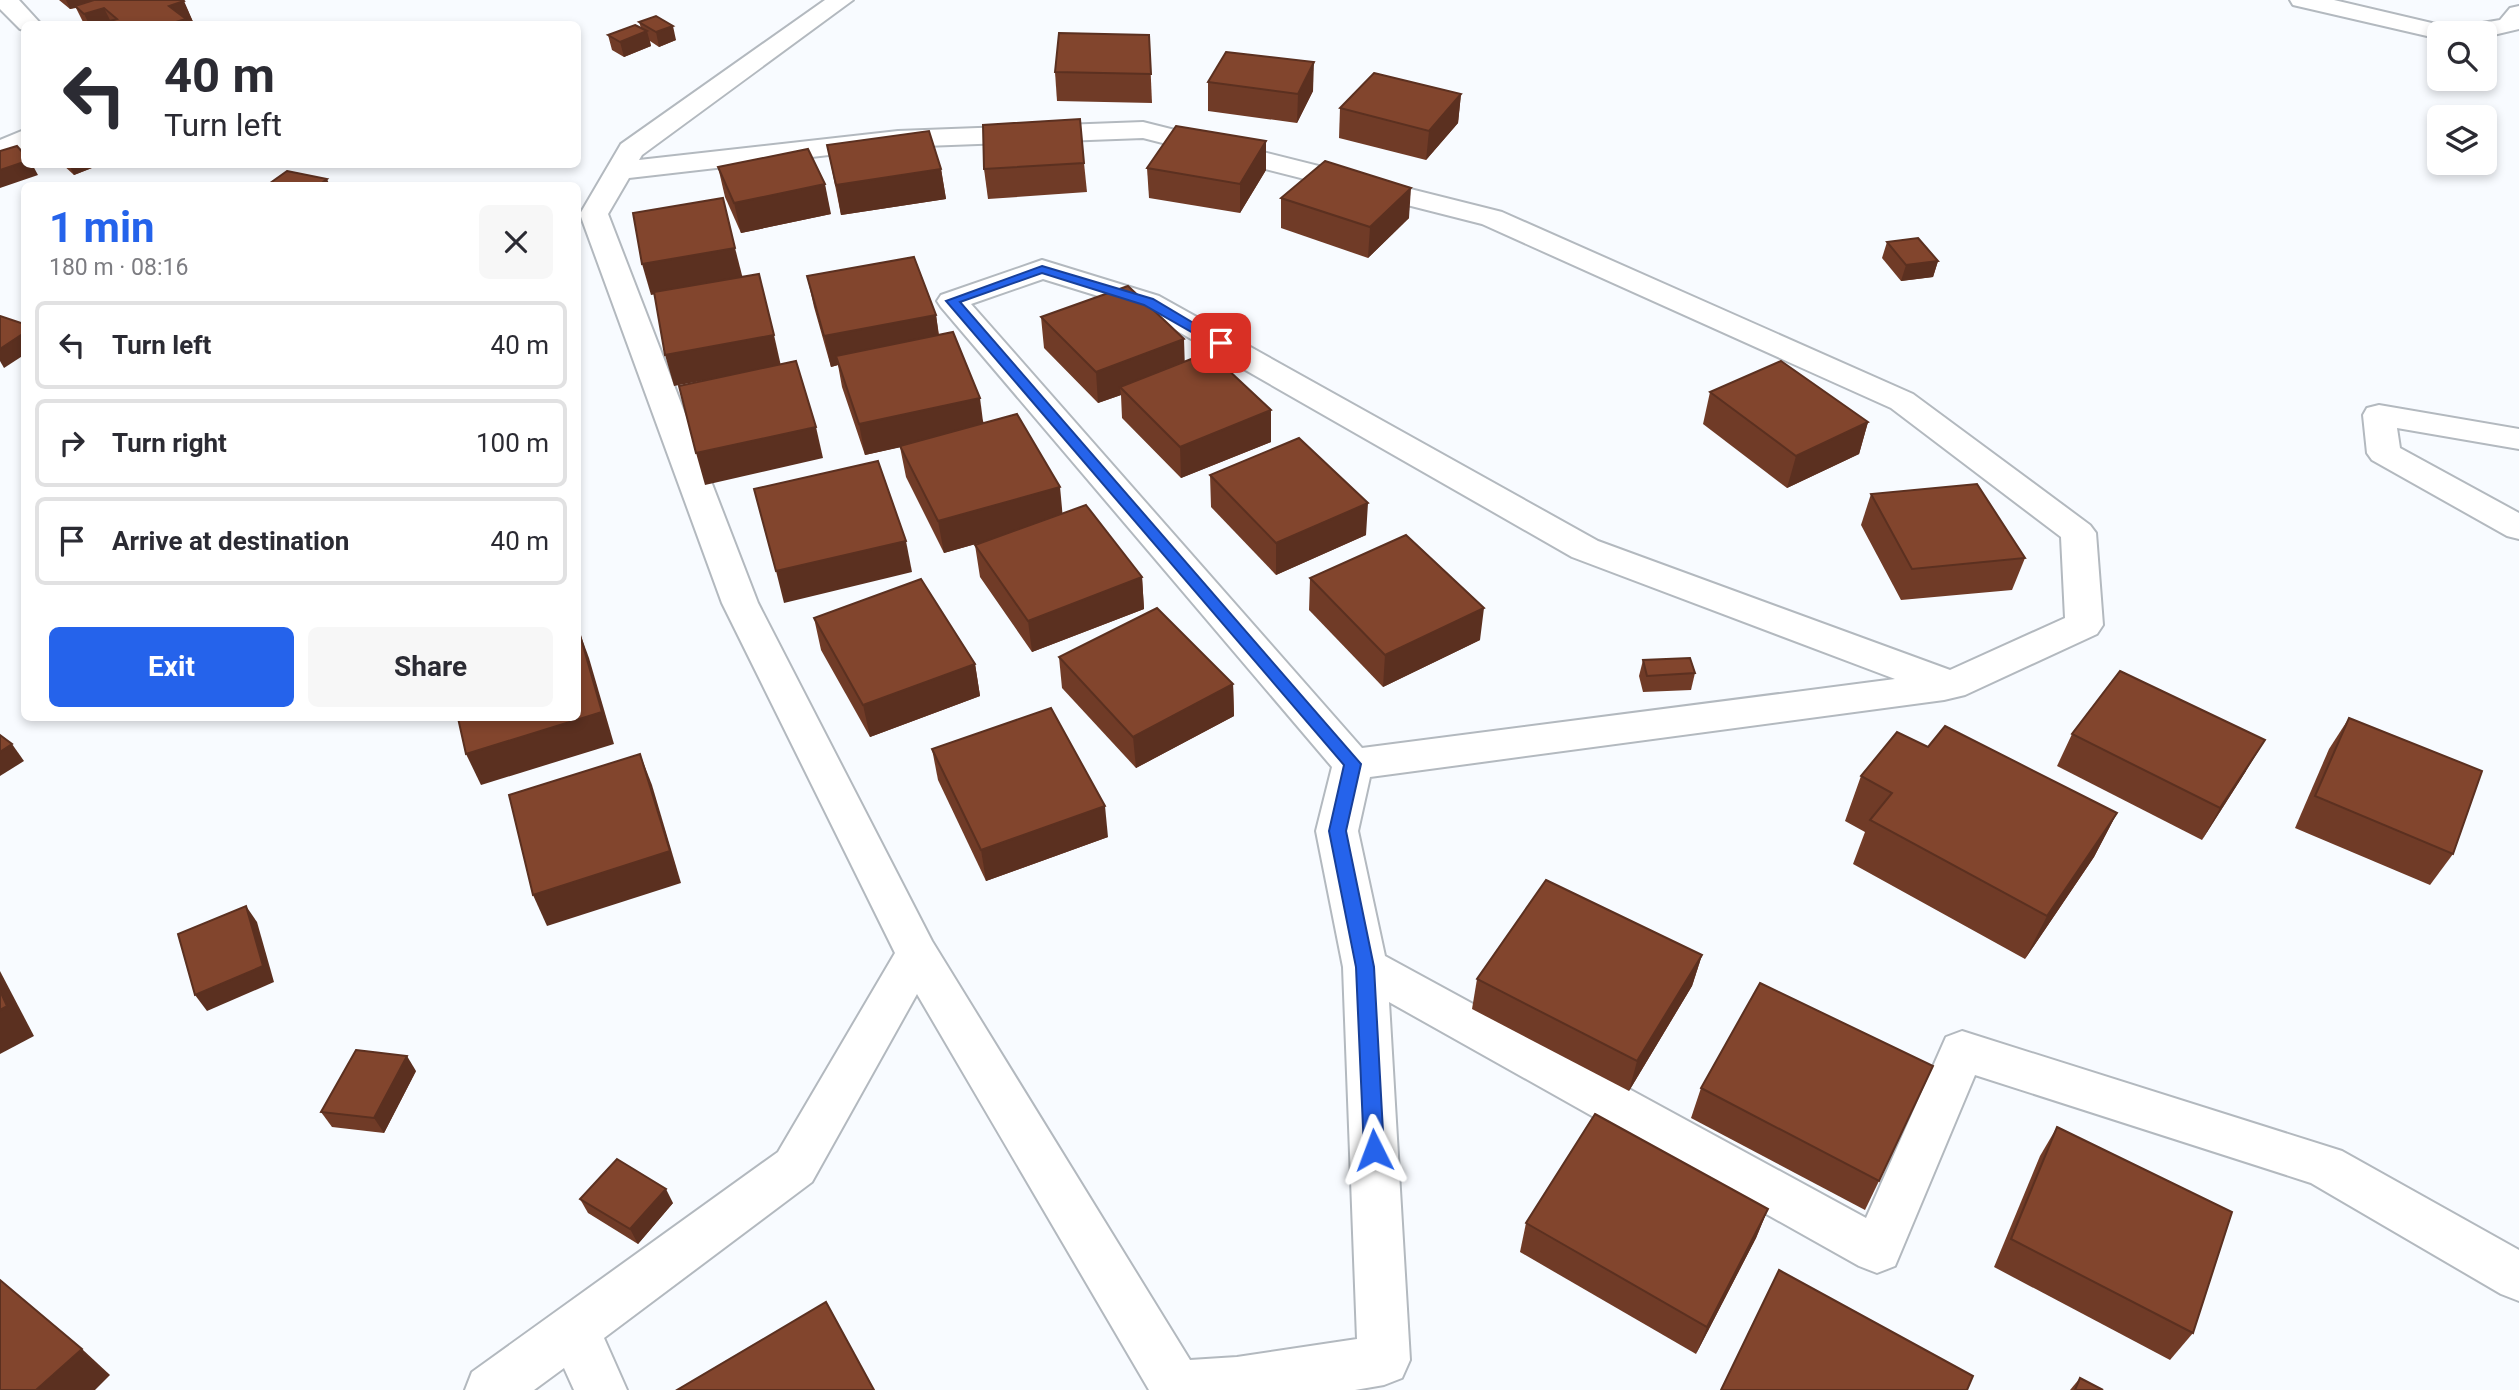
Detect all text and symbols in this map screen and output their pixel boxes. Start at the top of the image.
map controls [2427,21,2497,175]
button: search [2427,21,2497,91]
text: 40 m [164,47,275,104]
icon: left [49,49,140,140]
button: layers [2427,105,2497,175]
text: Turn left [164,106,282,144]
text: 1 min [49,203,155,252]
button: close [479,205,553,279]
text: 180 m · 08:16 [49,254,188,281]
pin [1191,313,1251,373]
icon: arrive [1202,324,1240,362]
icon: left [53,326,91,364]
text: Turn left [112,330,211,360]
text: 40 m [491,330,549,360]
icon: right [53,424,91,462]
text: Turn right [112,428,227,458]
text: 100 m [476,428,549,458]
icon: arrive [53,522,91,560]
text: Arrive at destination [112,526,349,556]
text: 40 m [491,526,549,556]
button: Exit [49,627,294,707]
button: Share [308,627,553,707]
position arrow [1337,1113,1411,1187]

